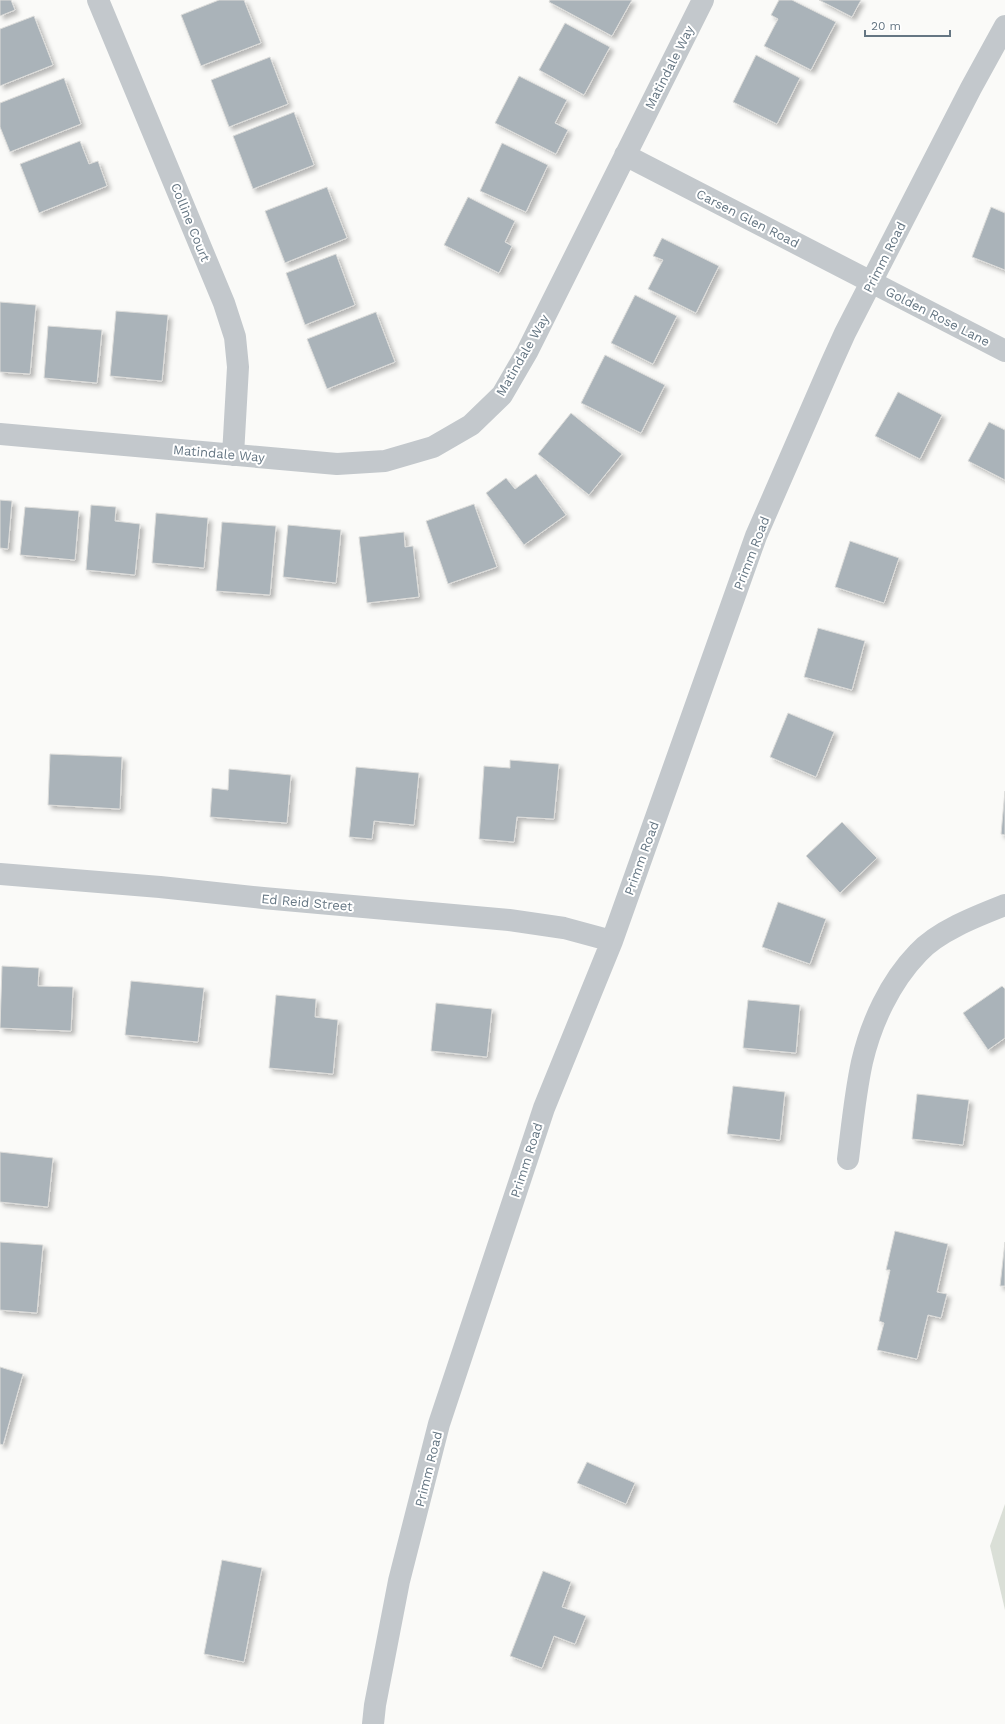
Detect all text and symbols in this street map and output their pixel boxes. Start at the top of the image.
scale bar [865,12,950,38]
text: 20 m [871,19,901,33]
street label: Matindale Way [642,23,697,112]
street label: Colline Court [168,181,213,264]
street label: Carsen Glen Road [694,186,802,251]
street label: Primm Road [860,219,909,295]
street label: Golden Rose Lane [883,284,992,349]
street label: Matindale Way [493,311,552,399]
street label: Matindale Way [173,442,266,465]
street label: Primm Road [731,514,772,592]
street label: Primm Road [621,819,662,897]
street label: Ed Reid Street [261,891,354,914]
street label: Primm Road [507,1121,546,1199]
street label: Primm Road [412,1430,445,1509]

